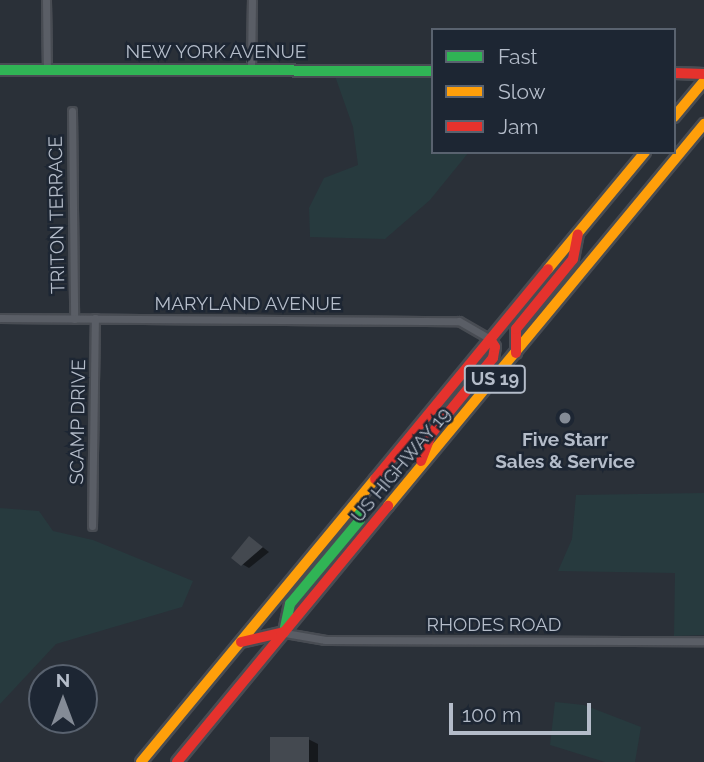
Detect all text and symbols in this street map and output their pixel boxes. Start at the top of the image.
legend [431,28,676,154]
street label: NEW YORK AVENUE [125,41,307,63]
text: Fast [498,44,538,69]
text: Slow [498,79,546,104]
text: Jam [498,114,539,139]
street label: TRITON TERRACE [44,136,70,294]
street label: MARYLAND AVENUE [154,293,342,315]
street label: SCAMP DRIVE [66,359,90,485]
road number: US 19 [463,365,526,394]
street label: US HIGHWAY 19 [346,403,456,527]
marker: Five Starr Sales & Service [557,410,573,426]
place label: Five Starr Sales & Service [495,429,635,473]
street label: RHODES ROAD [427,614,561,636]
north arrow [28,664,98,734]
text: N [56,669,70,691]
scale bar [452,688,594,732]
text: 100 m [462,702,521,727]

